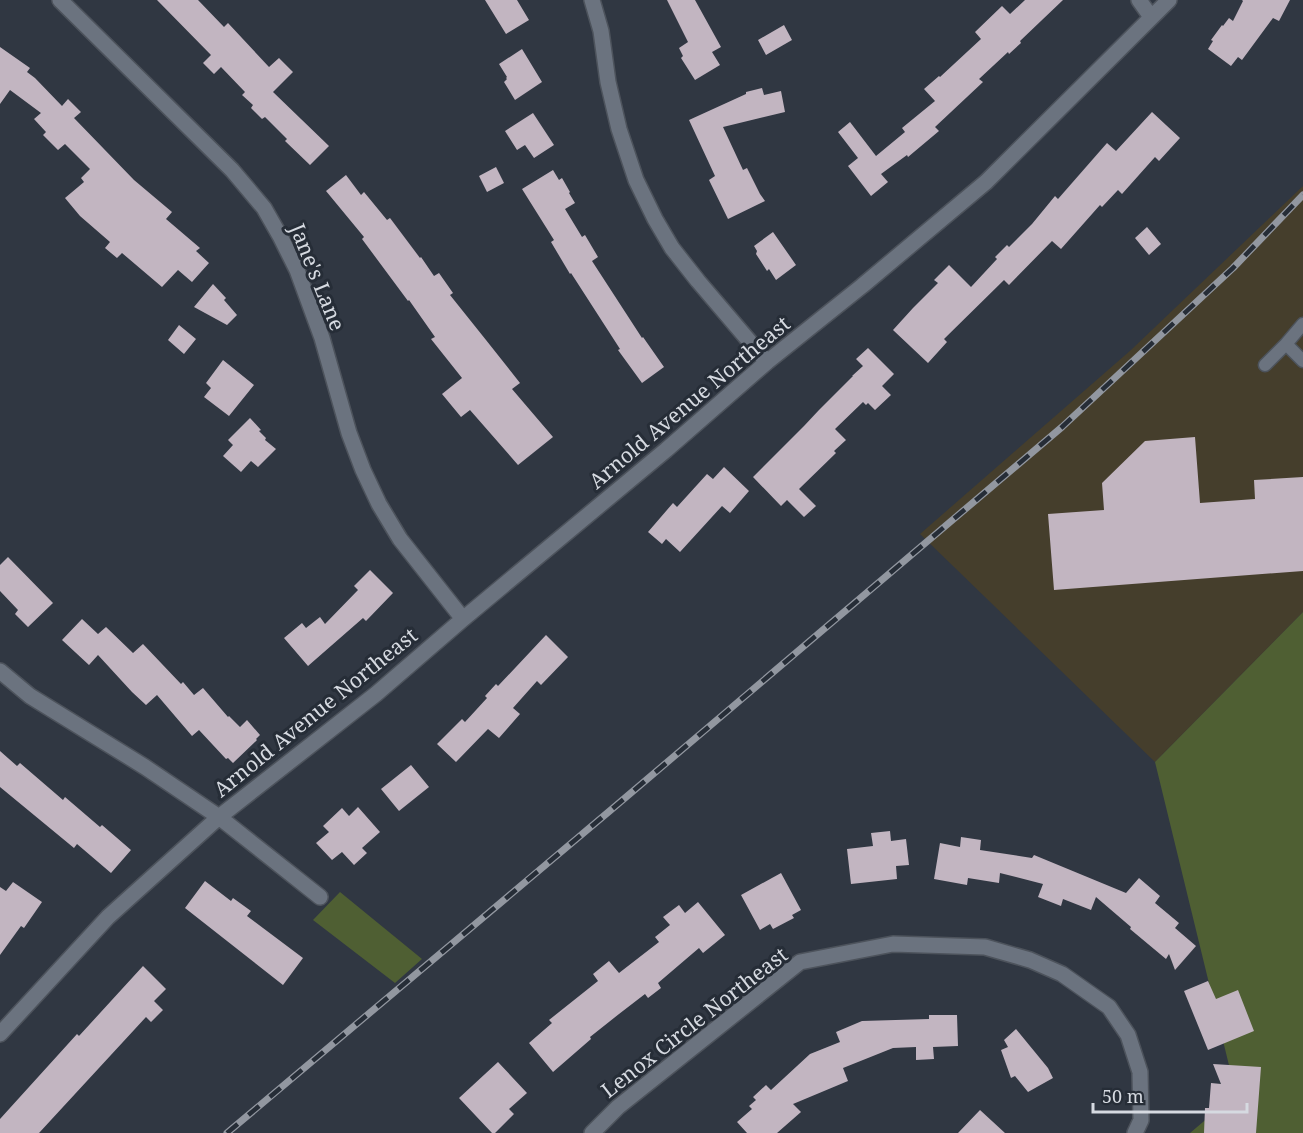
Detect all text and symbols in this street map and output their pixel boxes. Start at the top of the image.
street label: Jane's Lane [283,218,352,335]
street label: Arnold Avenue Northeast [583,310,795,494]
street label: Arnold Avenue Northeast [207,621,423,803]
street label: Lenox Circle Northeast [595,940,793,1104]
scale bar [1093,1076,1248,1114]
text: 50 m [1102,1084,1144,1108]

